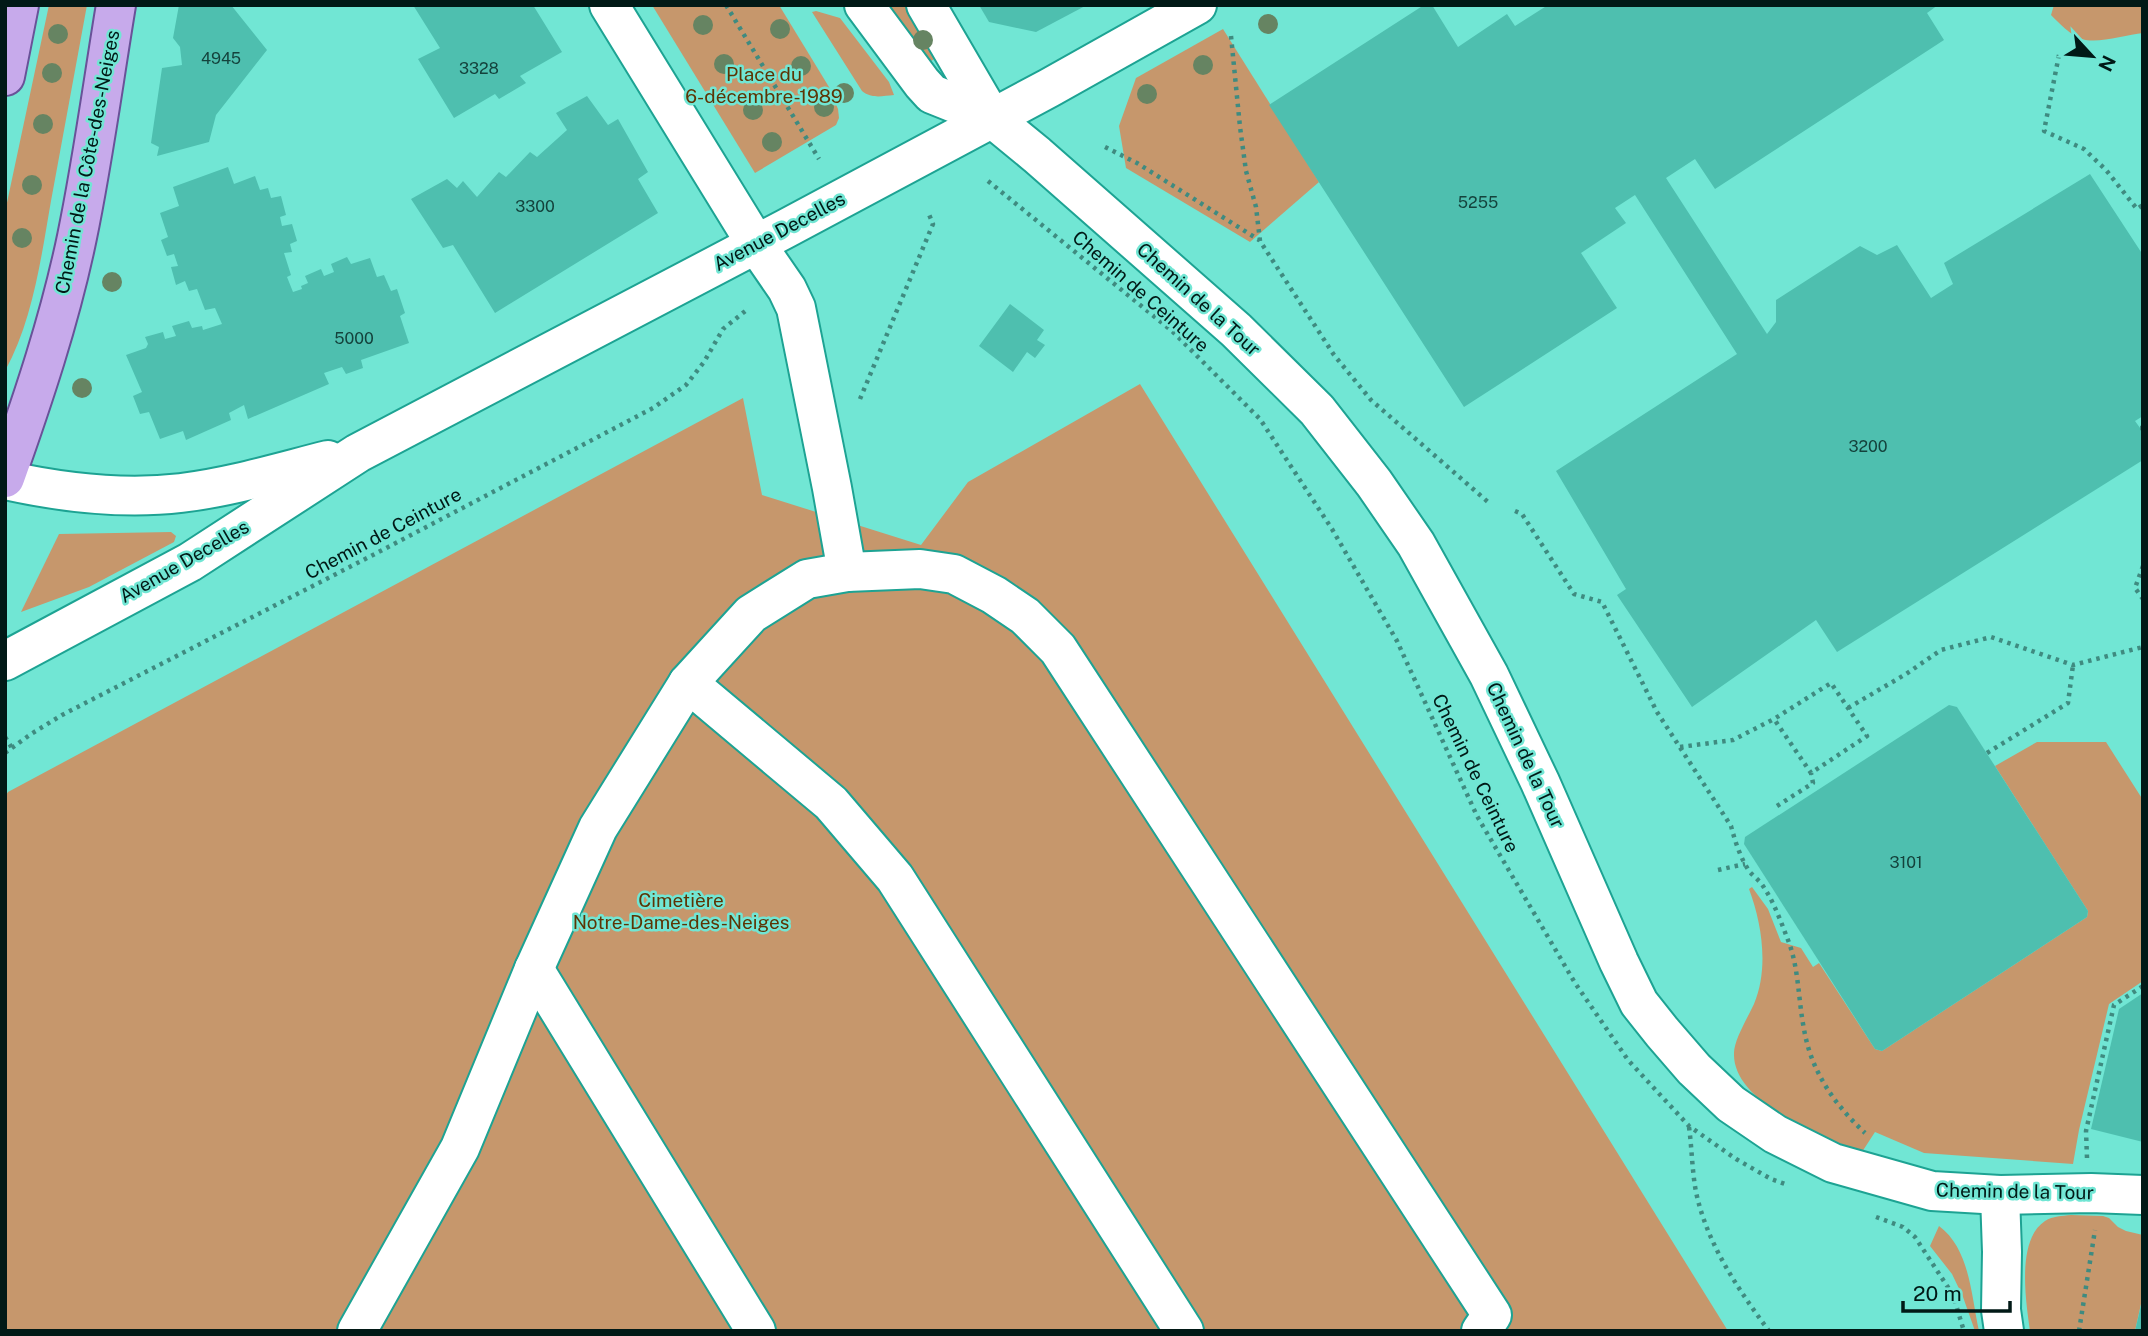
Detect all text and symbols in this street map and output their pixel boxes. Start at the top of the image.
north arrow [2057,21,2127,91]
street label: Chemin de la Côte-des-Neiges [51,28,123,296]
house number: 4945 [201,49,241,68]
text: N [2094,52,2120,75]
house number: 3328 [459,59,499,78]
park label: Place du 6-décembre-1989 [685,63,843,107]
street label: Avenue Decelles [709,187,849,275]
house number: 5255 [1458,193,1498,212]
house number: 3300 [515,197,555,216]
street label: Chemin de Ceinture [1068,226,1214,356]
street label: Chemin de la Tour [1133,238,1265,360]
house number: 5000 [334,329,374,348]
house number: 3200 [1848,437,1888,456]
street label: Chemin de Ceinture [301,483,465,583]
street label: Avenue Decelles [115,515,253,607]
street label: Chemin de la Tour [1483,679,1569,831]
street label: Chemin de Ceinture [1428,690,1524,856]
house number: 3101 [1890,853,1922,872]
park label: Cimetière Notre-Dame-des-Neiges [573,889,789,933]
street label: Chemin de la Tour [1936,1179,2094,1203]
scale bar [1903,1270,2010,1314]
text: 20 m [1913,1281,1962,1306]

